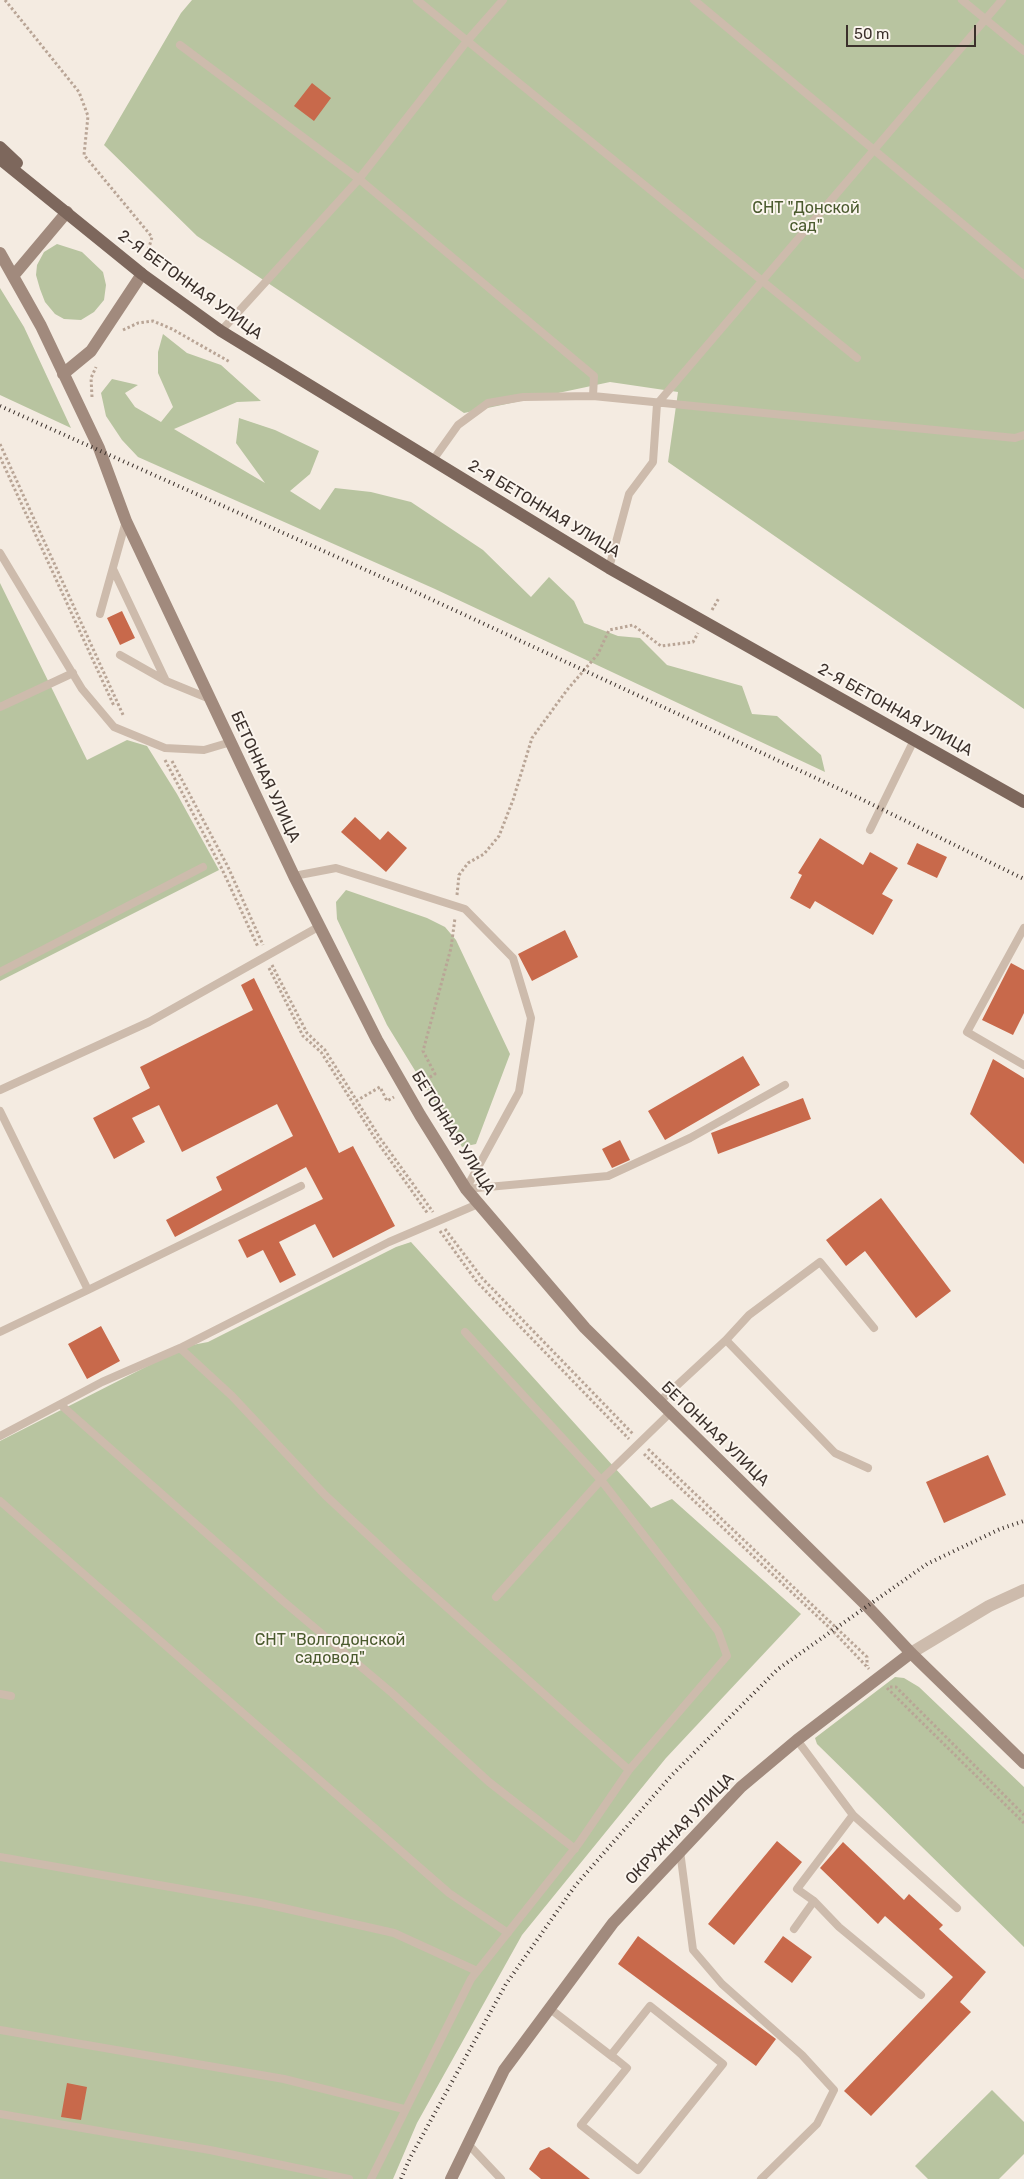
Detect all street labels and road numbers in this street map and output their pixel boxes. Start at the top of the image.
street label: 2-Я БЕТОННАЯ УЛИЦА [114,226,266,344]
street label: 2-Я БЕТОННАЯ УЛИЦА [465,456,623,562]
street label: 2-Я БЕТОННАЯ УЛИЦА [814,659,976,761]
street label: БЕТОННАЯ УЛИЦА [226,708,304,846]
street label: БЕТОННАЯ УЛИЦА [407,1067,499,1199]
street label: БЕТОННАЯ УЛИЦА [657,1378,773,1490]
street label: ОКРУЖНАЯ УЛИЦА [622,1769,738,1889]

